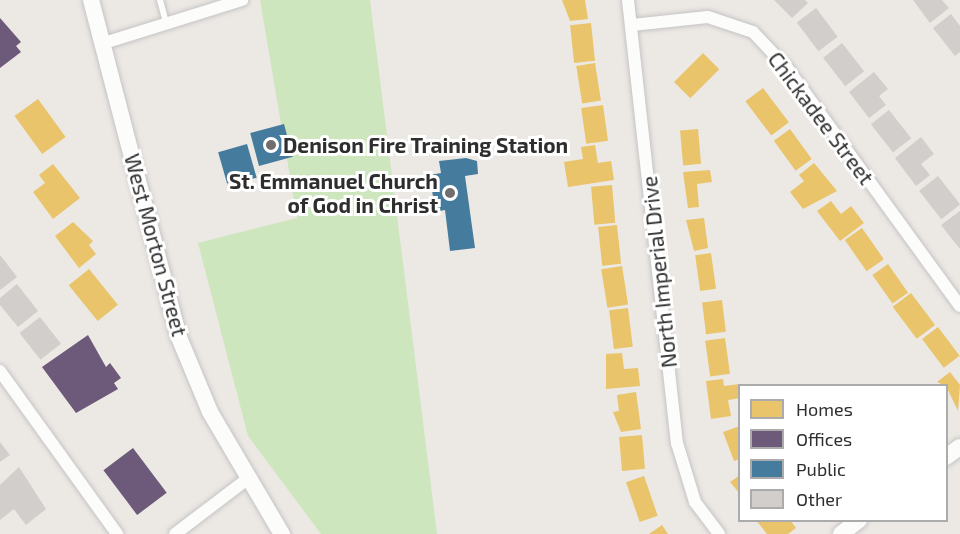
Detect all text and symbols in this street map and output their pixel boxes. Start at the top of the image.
street label: Chickadee Street [763,47,879,189]
place label: Denison Fire Training Station [283,132,569,158]
marker: Denison Fire Training Station [264,138,278,152]
street label: West Morton Street [119,151,193,339]
place label: St. Emmanuel Church of God in Christ [229,168,438,218]
street label: North Imperial Drive [636,175,682,369]
marker: St. Emmanuel Church of God in Christ [443,186,457,200]
legend [738,384,948,522]
text: Homes [796,398,853,420]
text: Offices [796,428,852,450]
text: Public [796,458,846,480]
text: Other [796,488,842,510]

